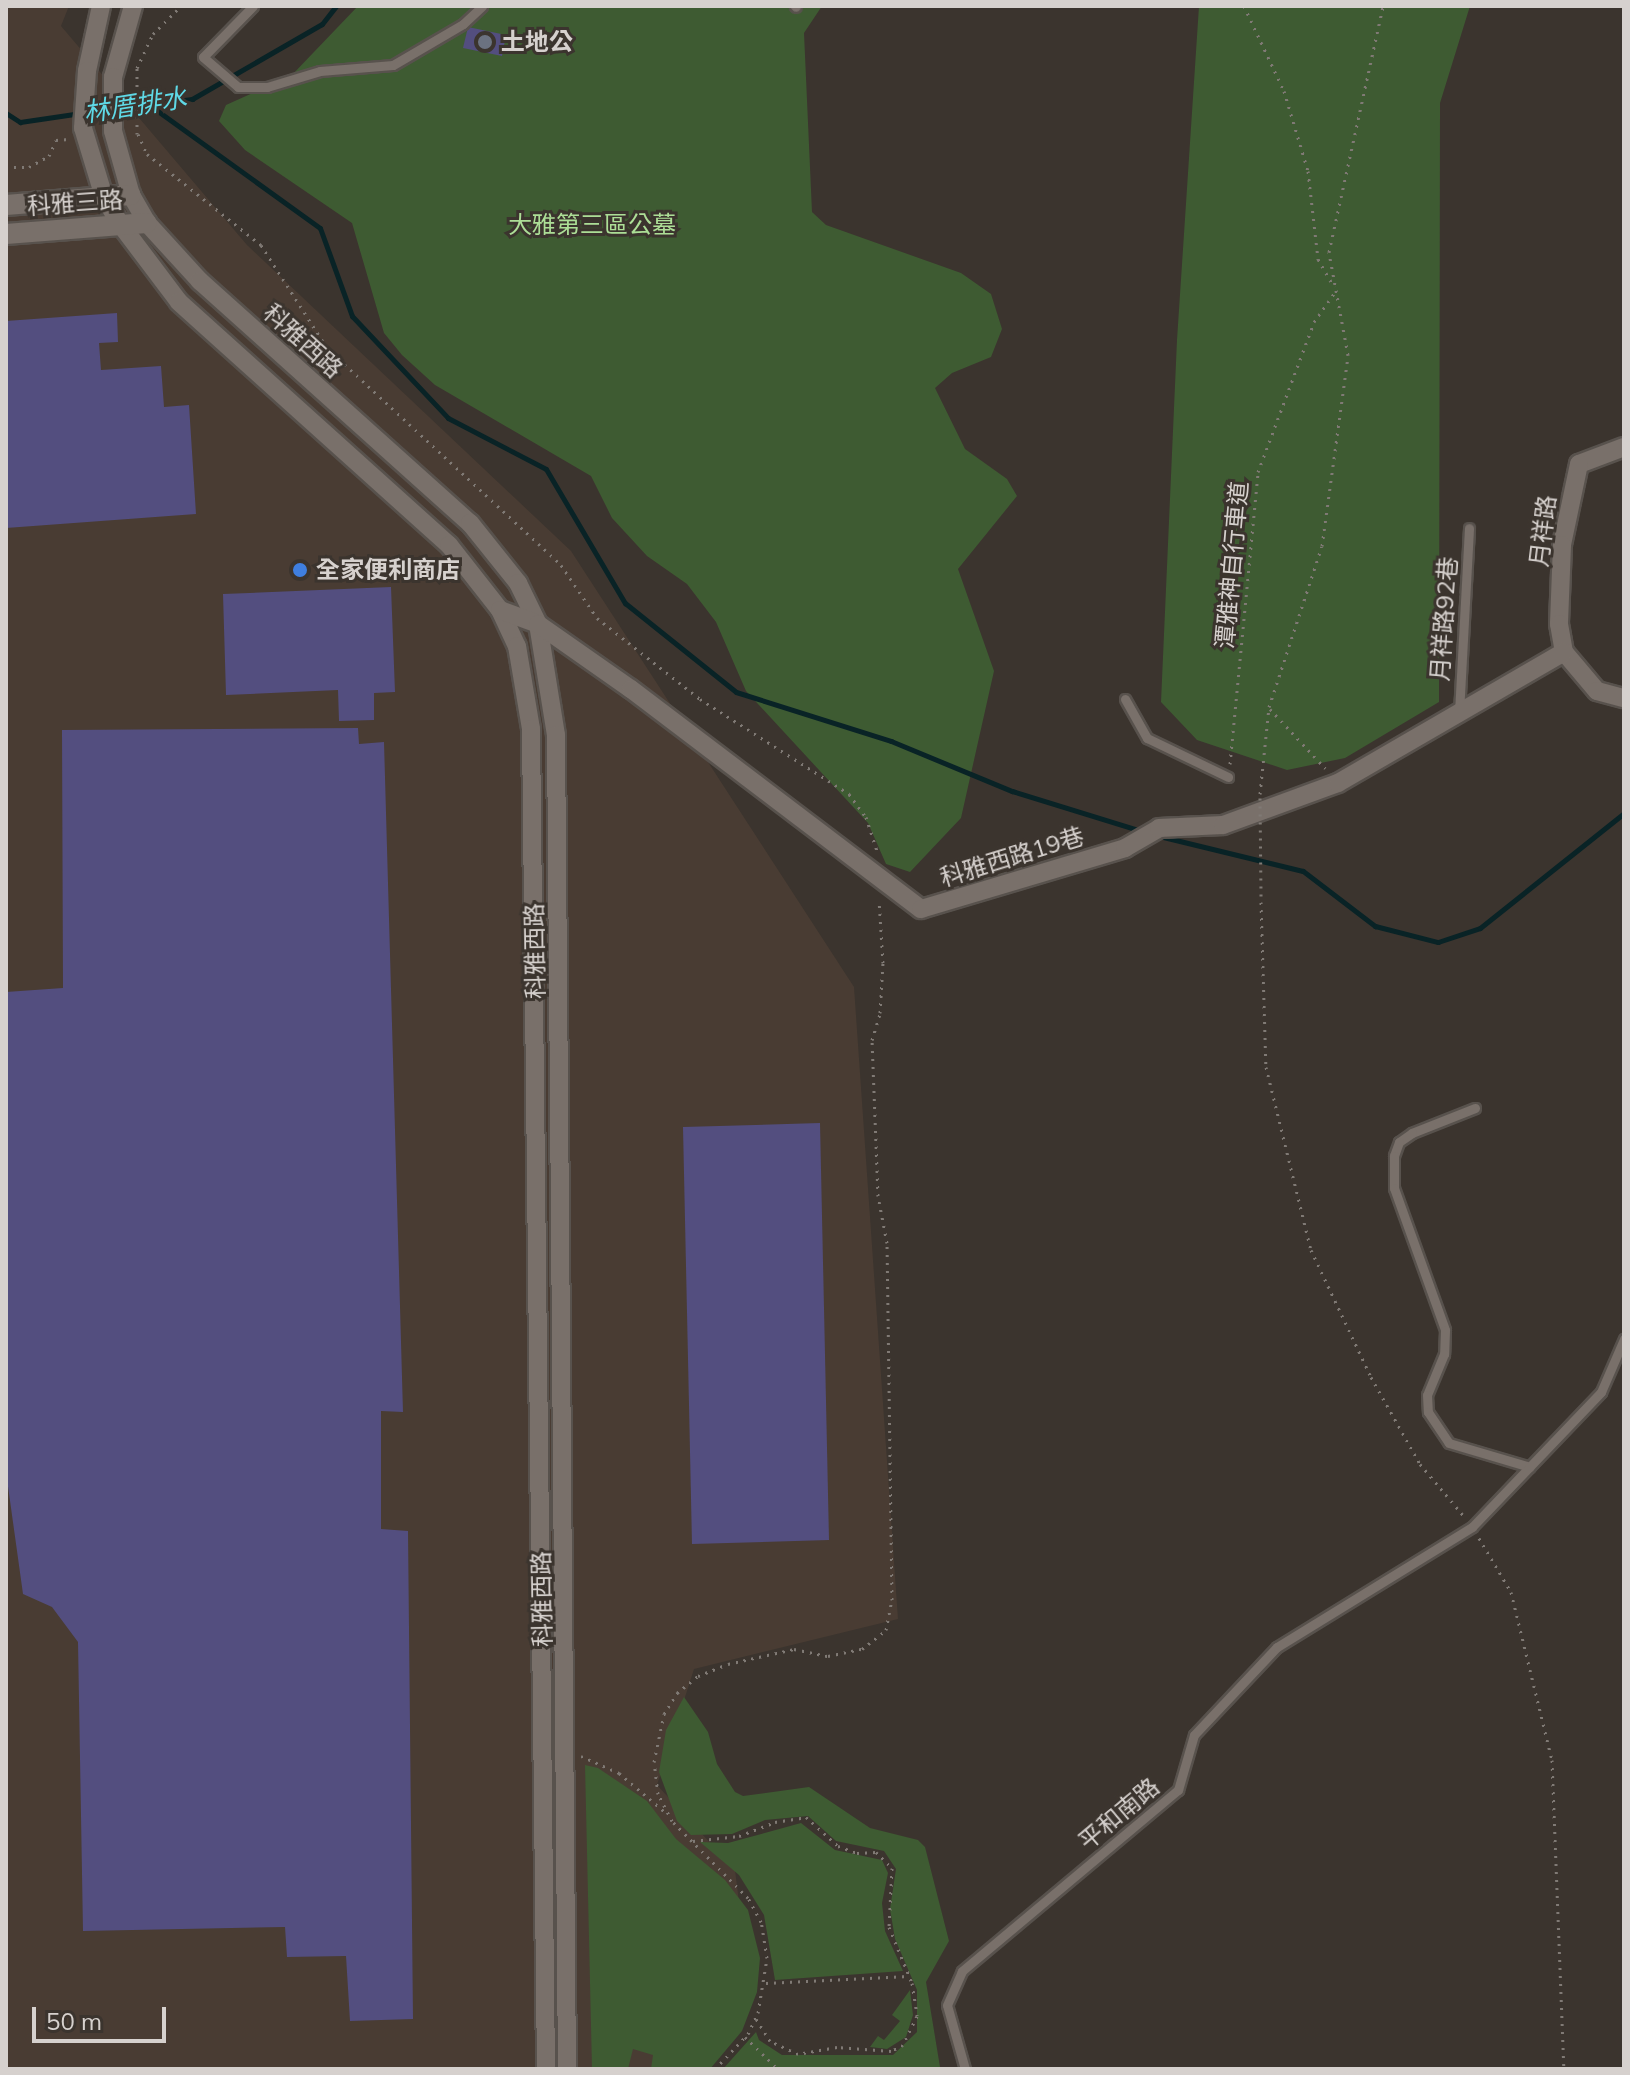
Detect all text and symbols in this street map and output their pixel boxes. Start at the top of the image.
place label: 土地公 [501,28,573,56]
marker: 土地公 [476,33,494,51]
water label: 林厝排水 [81,81,189,129]
street label: 科雅三路 [26,185,124,221]
park label: 大雅第三區公墓 [508,211,676,239]
street label: 科雅西路 [258,298,348,384]
street label: 潭雅神自行車道 [1210,480,1254,650]
street label: 月祥路 [1524,494,1562,568]
place label: 全家便利商店 [316,556,460,584]
street label: 月祥路92巷 [1425,556,1463,682]
marker: 全家便利商店 [291,561,309,579]
street label: 科雅西路19巷 [937,821,1087,893]
street label: 科雅西路 [520,903,550,999]
street label: 科雅西路 [527,1551,557,1647]
street label: 平和南路 [1073,1772,1165,1856]
scale bar [36,1991,170,2041]
text: 50 m [46,2006,102,2036]

